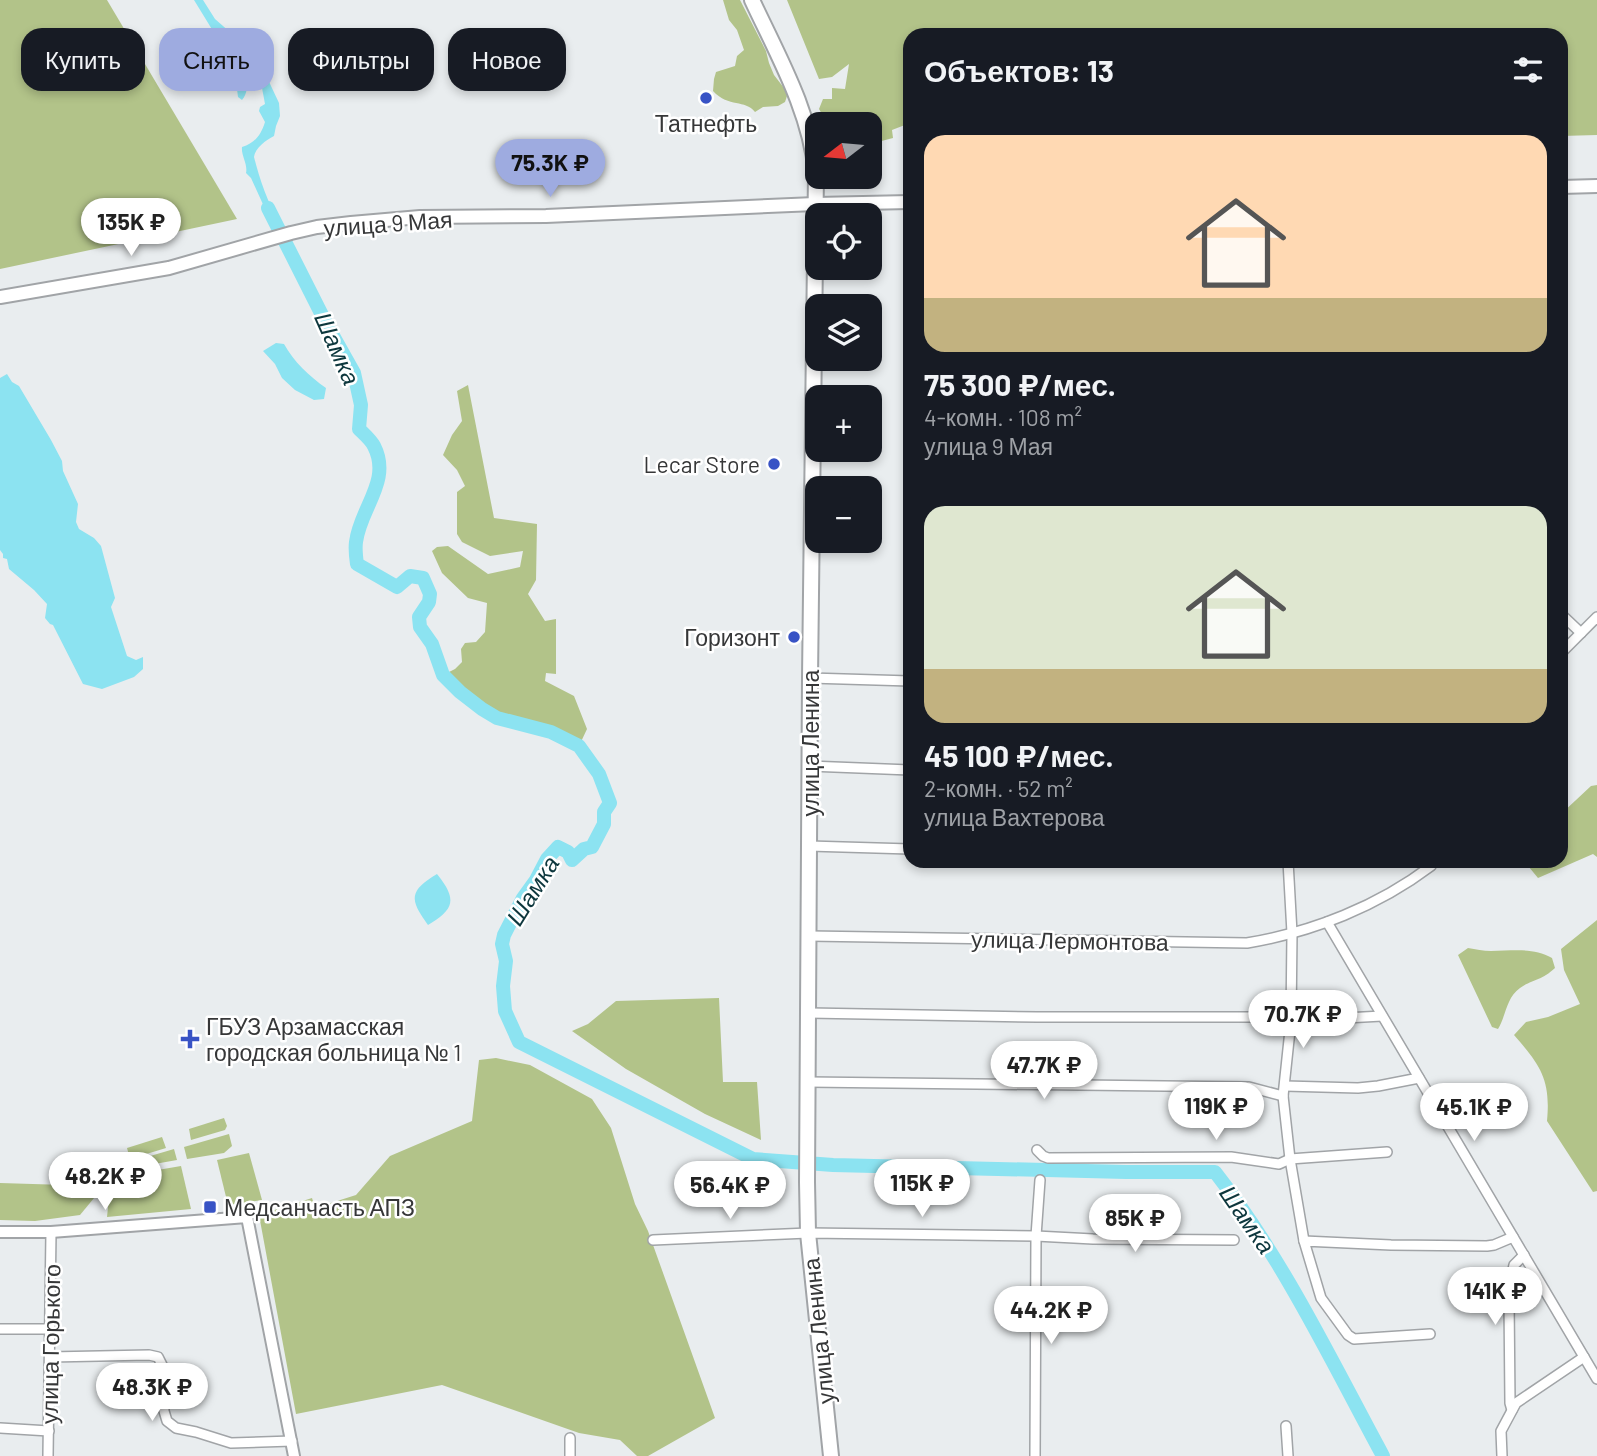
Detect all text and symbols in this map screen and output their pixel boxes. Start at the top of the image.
chip: Купить [21,28,145,91]
chip: Снять [159,28,274,91]
chip: Фильтры [288,28,434,91]
chip: Новое [448,28,566,91]
icon: filters [1509,51,1547,89]
text: Объектов: 13 [924,52,1114,88]
marker: Татнефть [698,90,714,106]
place label: Татнефть [655,109,757,137]
north arrow [805,112,882,189]
map controls [805,112,882,553]
pin: 75.3K ₽ [485,140,615,199]
text: 75.3K ₽ [511,148,589,176]
icon: home [1173,180,1299,306]
pin: 135K ₽ [74,198,188,258]
button: locate [805,203,882,280]
street label: улица 9 Мая [323,205,453,241]
text: 135K ₽ [97,207,165,235]
button: layers [805,294,882,371]
water label: Шамка [309,307,367,389]
text: 75 300 ₽/мес. [924,366,1116,402]
button: + [805,385,882,462]
text: 4-комн. · 108 m² [924,403,1082,431]
text: улица 9 Мая [924,432,1053,460]
place label: Lecar Store [643,450,760,478]
marker: Lecar Store [766,456,782,472]
button: − [805,476,882,553]
icon: home [1173,551,1299,677]
place label: Горизонт [684,623,780,651]
marker: Горизонт [786,629,802,645]
street label: улица Ленина [796,669,824,816]
text: 45 100 ₽/мес. [924,737,1114,773]
text: 2-комн. · 52 m² [924,774,1073,802]
text: улица Вахтерова [924,803,1105,831]
water label: Шамка [499,850,565,930]
street label: улица Лермонтова [971,924,1169,956]
pin: 70.7K ₽ [1238,990,1368,1050]
text: 70.7K ₽ [1264,999,1342,1027]
place label: ГБУЗ Арзамасская городская больница № 1 [206,1012,461,1066]
marker: ГБУЗ Арзамасская городская больница № 1 [180,1029,200,1049]
pin: 47.7K ₽ [979,1042,1109,1101]
text: 47.7K ₽ [1007,1050,1081,1078]
pin: 119K ₽ [1159,1082,1273,1142]
pin: 45.1K ₽ [1409,1084,1539,1143]
text: 119K ₽ [1184,1091,1248,1119]
text: 45.1K ₽ [1436,1092,1512,1120]
pin: 48.2K ₽ [40,1152,170,1212]
pin: 115K ₽ [865,1160,979,1219]
text: 48.2K ₽ [65,1161,145,1189]
pin: 56.4K ₽ [665,1162,795,1221]
text: 115K ₽ [890,1168,954,1196]
text: 56.4K ₽ [690,1170,770,1198]
water label: Шамка [1214,1179,1282,1259]
place label: Медсанчасть АПЗ [224,1193,415,1221]
pin: 85K ₽ [1086,1194,1184,1254]
marker: Медсанчасть АПЗ [202,1199,218,1215]
text: 85K ₽ [1105,1203,1165,1231]
street label: улица Ленина [796,1256,840,1405]
street label: улица Горького [35,1264,65,1424]
pin: 141K ₽ [1438,1268,1552,1327]
text: 141K ₽ [1463,1276,1527,1304]
pin: 44.2K ₽ [986,1286,1116,1346]
text: 44.2K ₽ [1010,1295,1092,1323]
pin: 48.3K ₽ [87,1364,217,1423]
text: 48.3K ₽ [112,1372,192,1400]

